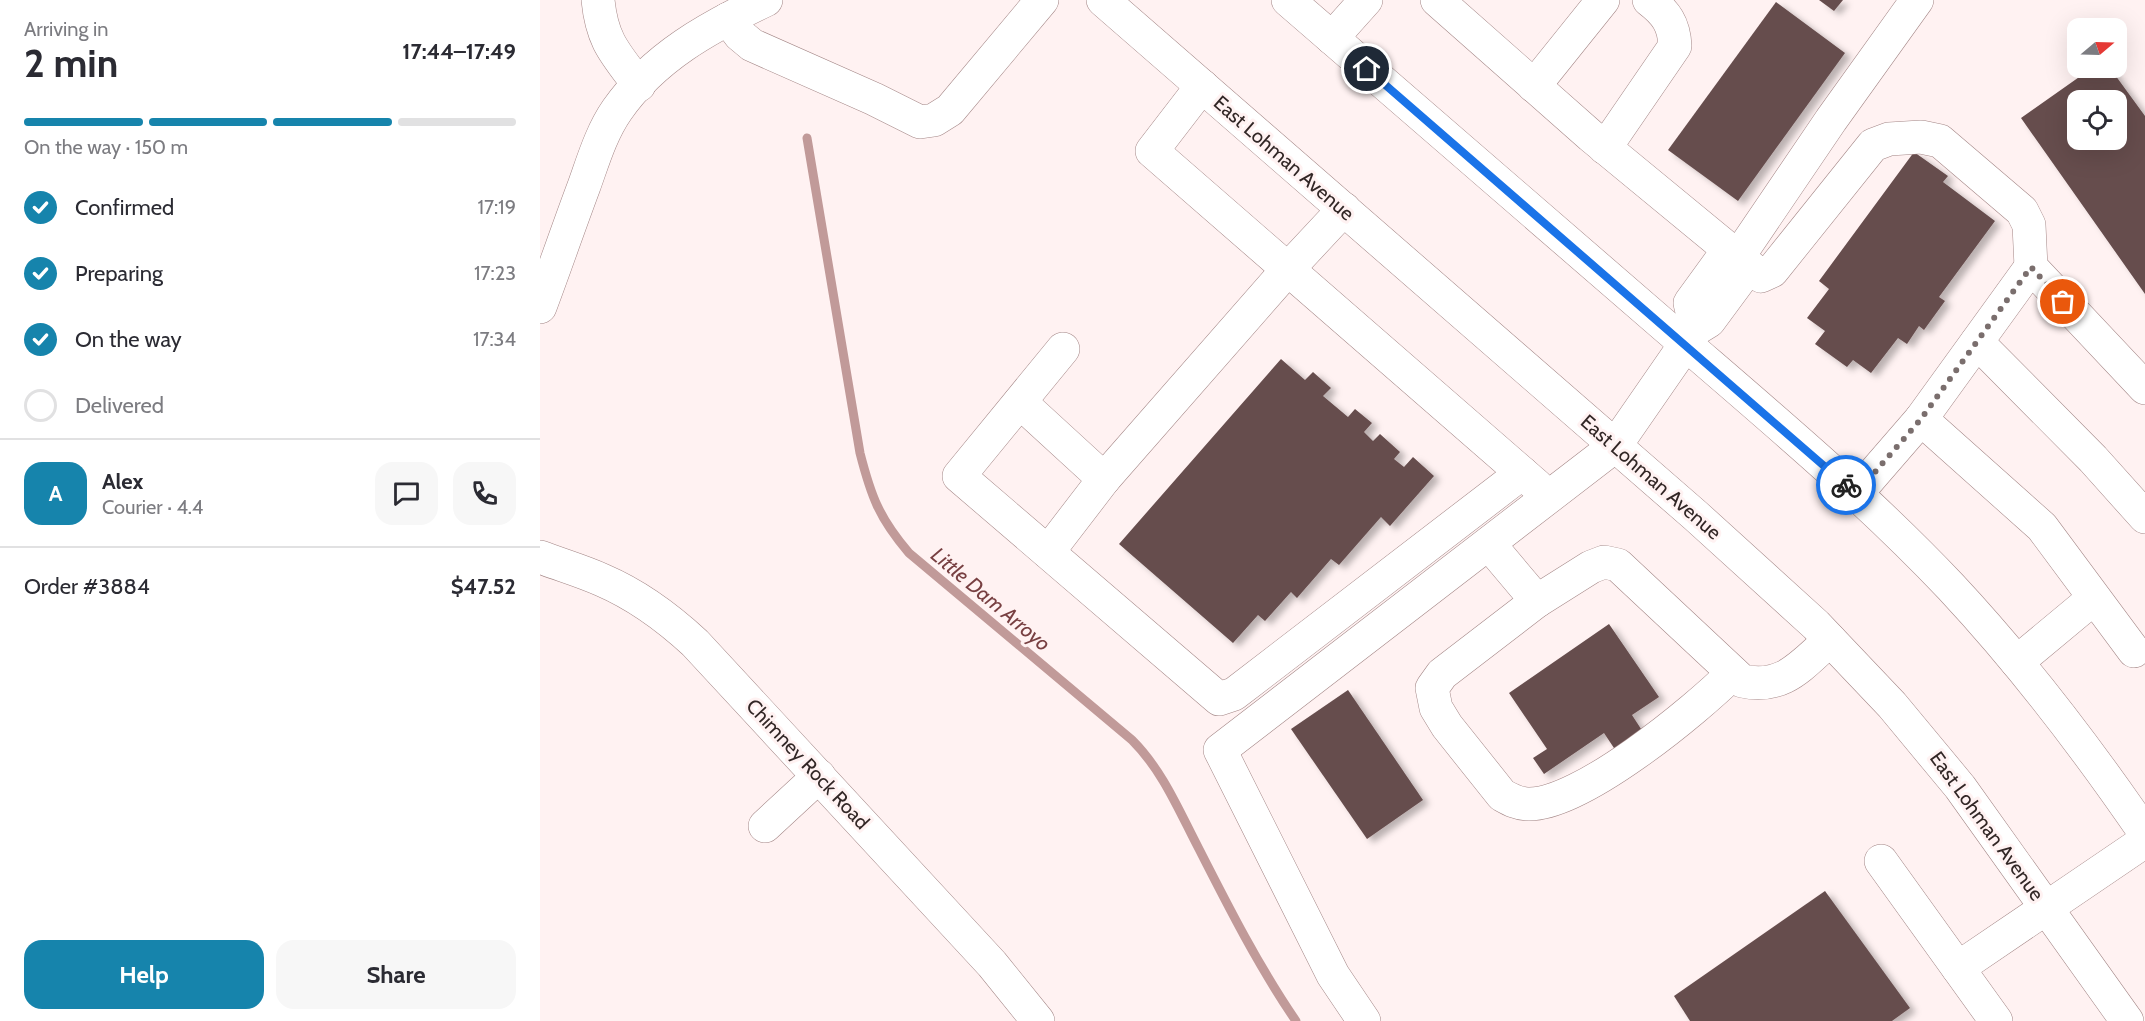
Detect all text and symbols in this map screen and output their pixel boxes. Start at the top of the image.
text: Arriving in [24,17,108,41]
north arrow [2067,18,2127,78]
map controls [2067,18,2127,150]
text: 17:44–17:49 [402,38,516,65]
text: 2 min [24,39,118,87]
pin [1341,43,1392,94]
icon: home [1350,52,1383,85]
button: locate [2067,90,2127,150]
street label: East Lohman Avenue [1209,91,1359,225]
text: On the way · 150 m [24,135,188,159]
icon: check [24,191,57,224]
text: Confirmed [75,194,174,221]
text: 17:19 [477,195,516,219]
icon: check [24,257,57,290]
text: Preparing [75,260,163,287]
text: 17:23 [474,261,516,285]
pin [2037,276,2088,327]
icon: bag [2046,285,2079,318]
icon: check [24,323,57,356]
text: On the way [75,326,182,353]
text: 17:34 [473,327,516,351]
text: Delivered [75,392,164,419]
street label: East Lohman Avenue [1576,410,1726,544]
courier [1816,455,1876,515]
button: chat [375,462,438,525]
button: phone [453,462,516,525]
text: Alex [102,468,143,495]
icon: bike [1830,469,1863,502]
text: A [49,480,62,507]
text: Courier · 4.4 [102,495,203,519]
water label: Little Dam Arroyo [926,542,1056,656]
text: Order #3884 [24,573,150,600]
text: $47.52 [451,573,516,600]
street label: Chimney Rock Road [741,694,875,834]
street label: East Lohman Avenue [1925,747,2049,905]
button: Help [24,940,264,1009]
button: Share [276,940,516,1009]

